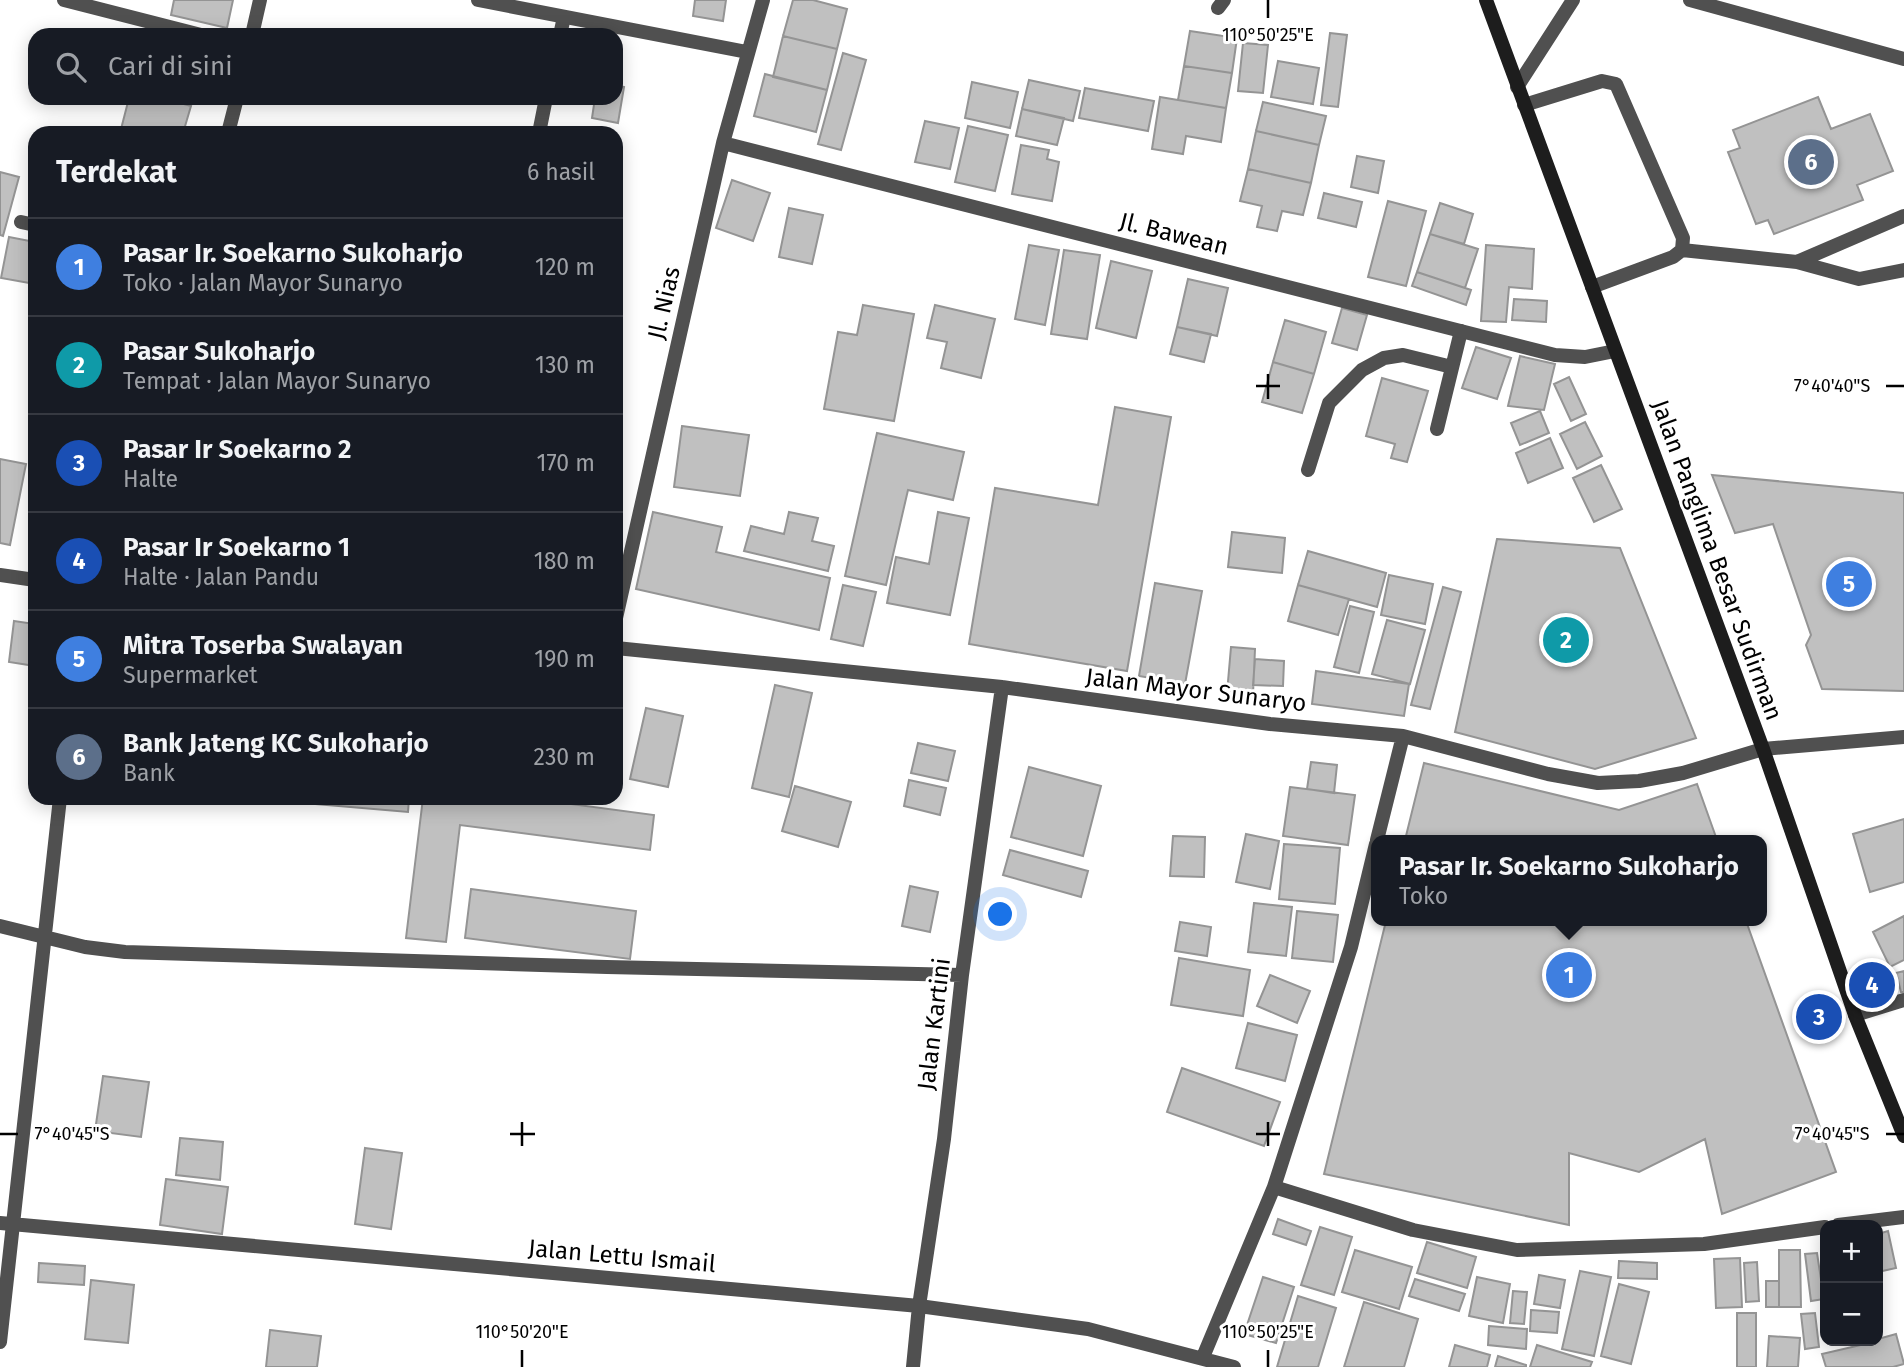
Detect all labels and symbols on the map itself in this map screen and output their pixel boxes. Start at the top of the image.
text: 110°50'25"E [1222,24,1314,46]
pin: 6 [1788,136,1834,188]
street label: Jl. Bawean [1117,207,1231,261]
street label: Jl. Nias [642,264,686,342]
text: 7°40'40"S [1794,375,1871,397]
street label: Jalan Panglima Besar Sudirman [1646,396,1788,724]
pin: 5 [1826,558,1872,610]
pin: 2 [1543,614,1589,666]
street label: Jalan Mayor Sunaryo [1084,663,1308,717]
your location [983,897,1017,931]
pin: 1 [1546,949,1592,1001]
street label: Jalan Kartini [912,956,956,1092]
pin: 4 [1849,959,1895,1011]
pin: 3 [1796,991,1842,1043]
text: 7°40'45"S [34,1123,110,1145]
text: 7°40'45"S [1794,1123,1870,1145]
street label: Jalan Lettu Ismail [527,1234,717,1278]
text: 110°50'20"E [475,1321,569,1343]
text: 110°50'25"E [1222,1321,1314,1343]

